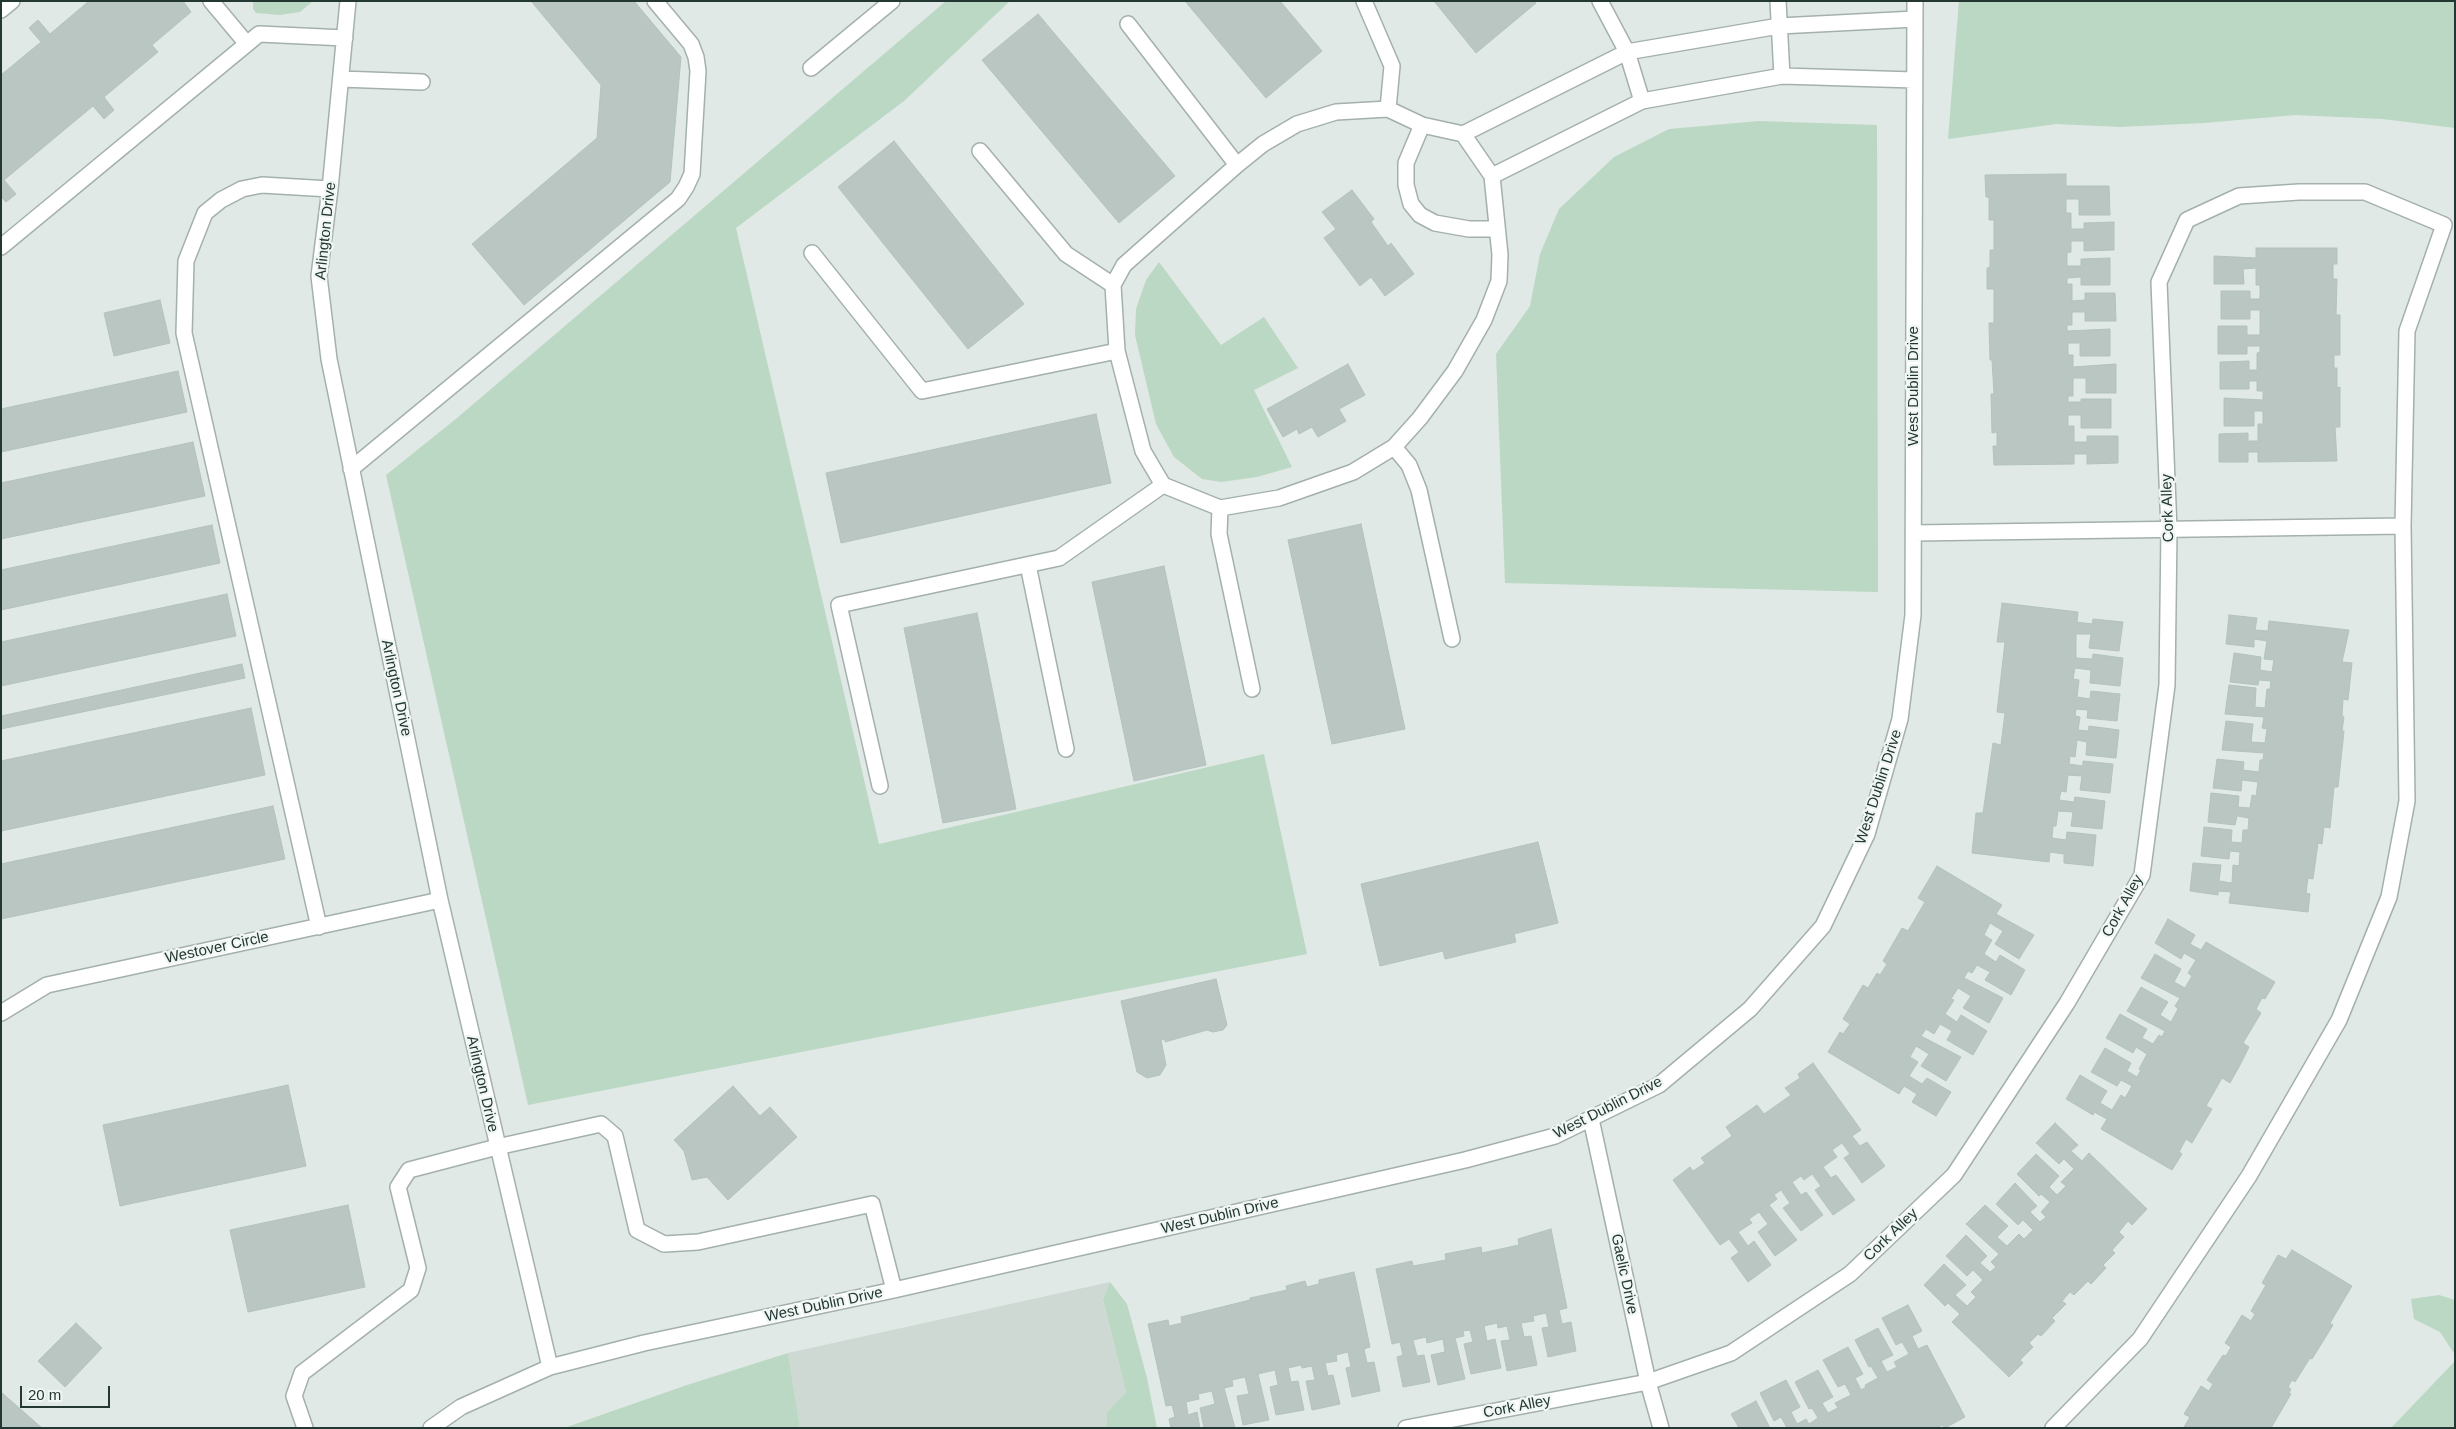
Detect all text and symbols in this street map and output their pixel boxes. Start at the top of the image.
street label: Arlington Drive [312,181,340,281]
street label: West Dublin Drive [1905,326,1923,446]
street label: Cork Alley [2158,474,2178,542]
street label: Arlington Drive [377,638,415,738]
street label: West Dublin Drive [1852,727,1906,847]
street label: Cork Alley [2099,872,2147,940]
street label: Westover Circle [163,928,271,968]
street label: Arlington Drive [462,1034,502,1134]
street label: West Dublin Drive [1551,1073,1665,1143]
street label: West Dublin Drive [1160,1194,1280,1238]
street label: Cork Alley [1860,1205,1922,1265]
street label: Gaelic Drive [1607,1232,1641,1316]
street label: West Dublin Drive [764,1284,884,1326]
scale bar [22,1376,112,1408]
text: 20 m [28,1386,61,1403]
street label: Cork Alley [1482,1392,1552,1422]

